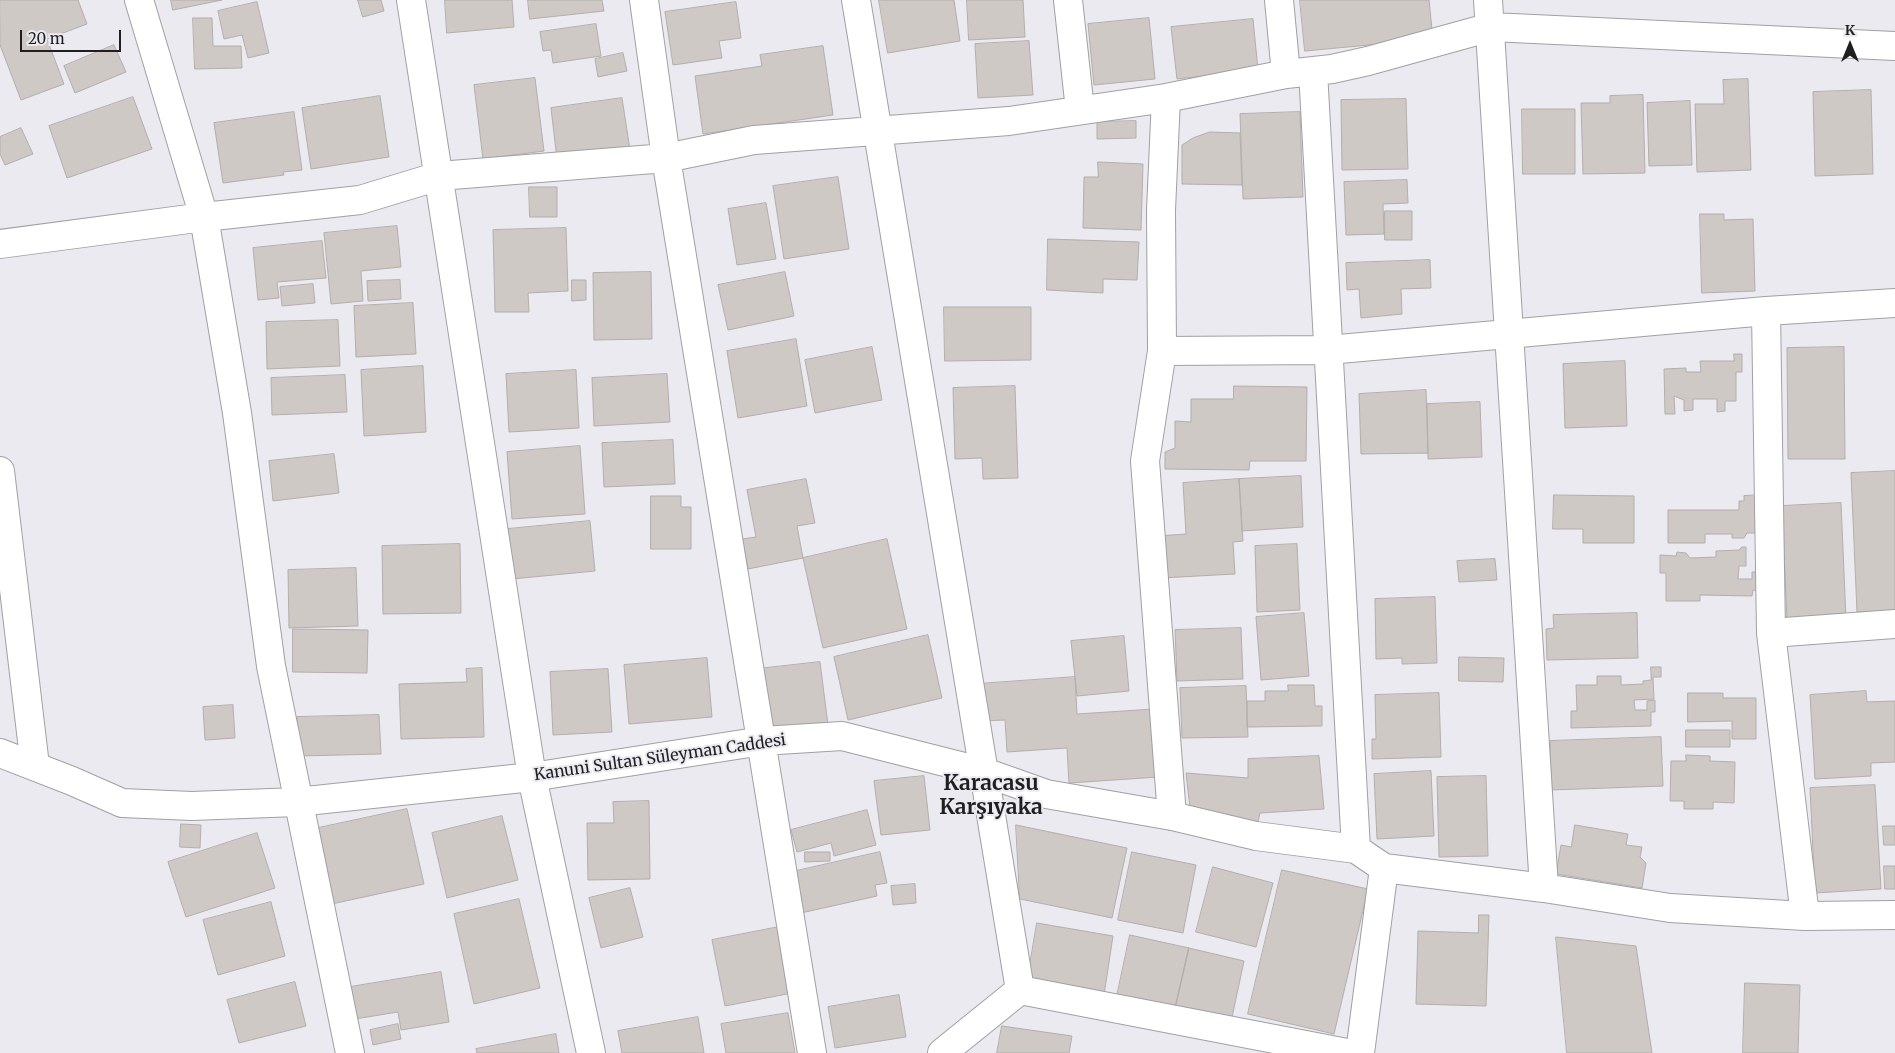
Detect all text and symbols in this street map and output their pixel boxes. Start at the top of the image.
scale bar [22,20,124,52]
north arrow [1825,20,1875,70]
text: K [1845,21,1855,39]
text: 20 m [28,29,65,48]
street label: Kanuni Sultan Süleyman Caddesi [533,731,787,785]
district label: Karacasu Karşıyaka [939,771,1043,821]

